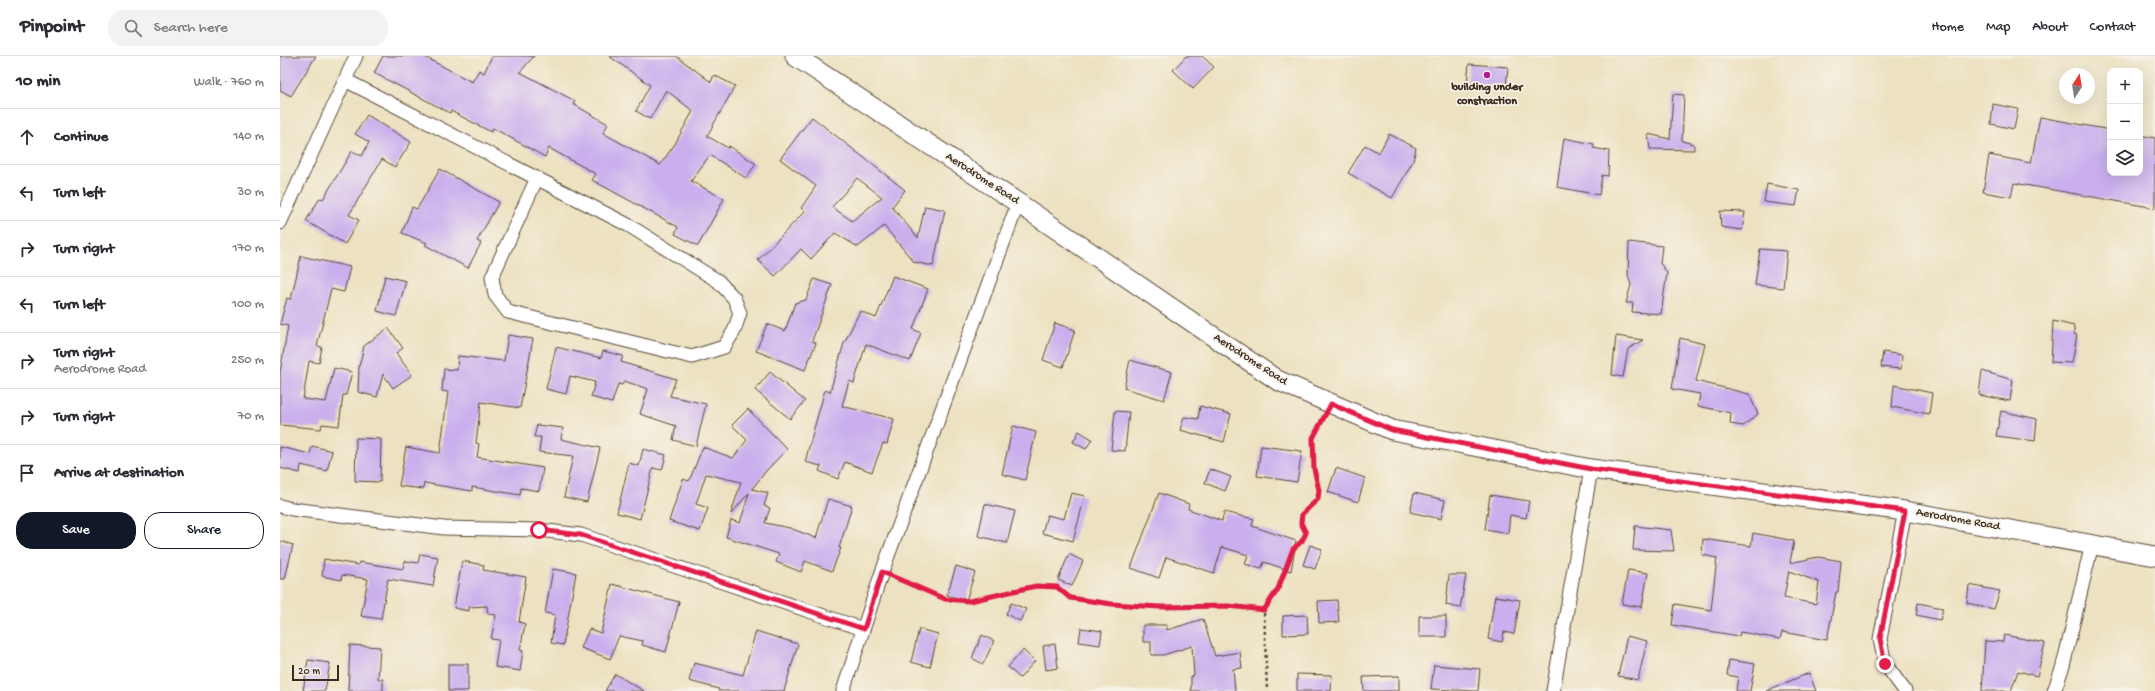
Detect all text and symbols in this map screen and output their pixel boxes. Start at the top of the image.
search box [108,10,388,46]
text: Pinpoint [20,16,84,39]
icon: search [122,17,144,39]
text: Search here [154,19,228,37]
text: Home [1932,19,1964,36]
text: Map [1986,19,2010,36]
text: About [2032,19,2068,36]
text: Contact [2090,19,2135,36]
north arrow [2059,68,2095,104]
map controls [2107,68,2143,176]
button: + [2107,68,2143,104]
marker: building under constraction [1482,70,1492,80]
text: 10 min [16,72,60,92]
text: Walk · 760 m [194,75,264,90]
place label: building under constraction [1450,81,1524,109]
button: − [2107,104,2143,140]
icon: ahead [16,126,38,148]
text: Continue [54,128,108,146]
text: 140 m [233,129,264,144]
button: layers [2107,140,2143,176]
street label: Aerodrome Road [943,150,1022,209]
icon: left [16,182,38,204]
text: Turn left [54,184,105,202]
text: 30 m [238,185,264,200]
icon: right [16,238,38,260]
text: Turn right [54,240,114,258]
text: 170 m [232,241,264,256]
icon: left [16,294,38,316]
text: Turn left [54,296,105,314]
text: 100 m [232,297,264,312]
street label: Aerodrome Road [1211,331,1290,390]
text: Turn right [54,344,114,362]
icon: right [16,350,38,372]
text: 250 m [231,353,264,368]
text: Aerodrome Road [54,362,146,377]
icon: right [16,406,38,428]
text: Turn right [54,408,114,426]
text: 70 m [238,409,264,424]
icon: arrive [16,462,38,484]
text: Arrive at destination [54,464,184,482]
street label: Aerodrome Road [1915,506,2002,534]
button: Save [16,512,136,549]
button: Share [144,512,264,549]
route start [530,521,548,539]
route end [1876,655,1894,673]
scale bar [292,663,339,682]
text: 20 m [298,666,320,678]

